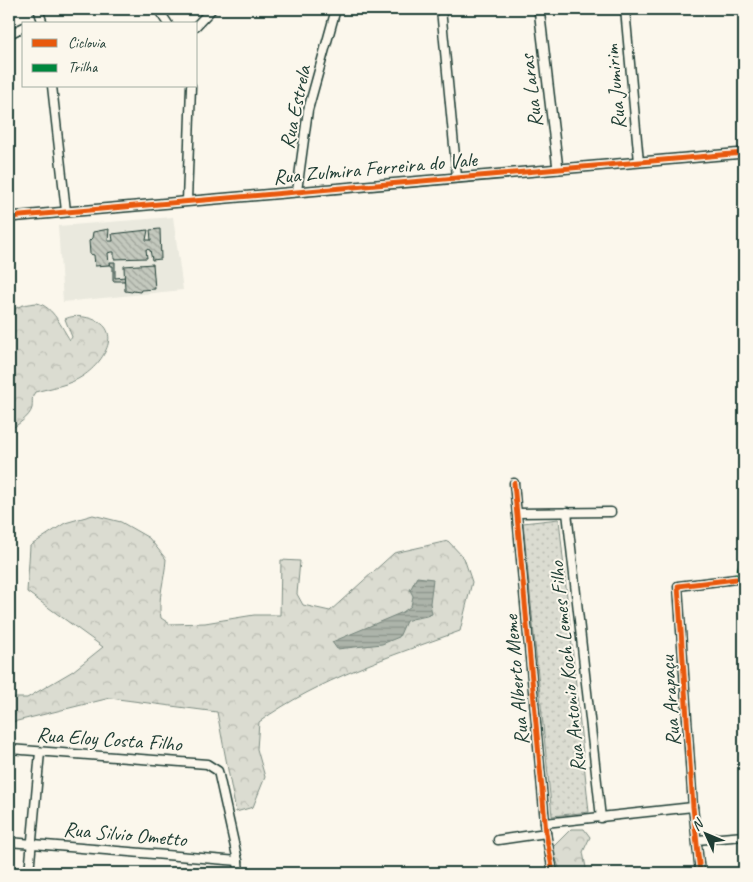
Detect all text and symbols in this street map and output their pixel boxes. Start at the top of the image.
legend [22,22,198,88]
text: Ciclovia [68,34,107,53]
street label: Rua Jumirim [598,42,632,131]
street label: Rua Laras [513,51,548,129]
text: Trilha [68,58,98,77]
street label: Rua Estrela [274,61,317,151]
street label: Rua Zulmira Ferreira do Vale [272,146,479,190]
street label: Rua Antonio Koch Lemes Filho [543,559,591,774]
street label: Rua Alberto Meme [497,613,535,746]
street label: Rua Arapaçu [654,654,686,747]
street label: Rua Eloy Costa Filho [36,721,184,757]
north arrow [680,810,730,860]
text: N [688,815,708,834]
street label: Rua Silvio Ometto [62,816,189,852]

